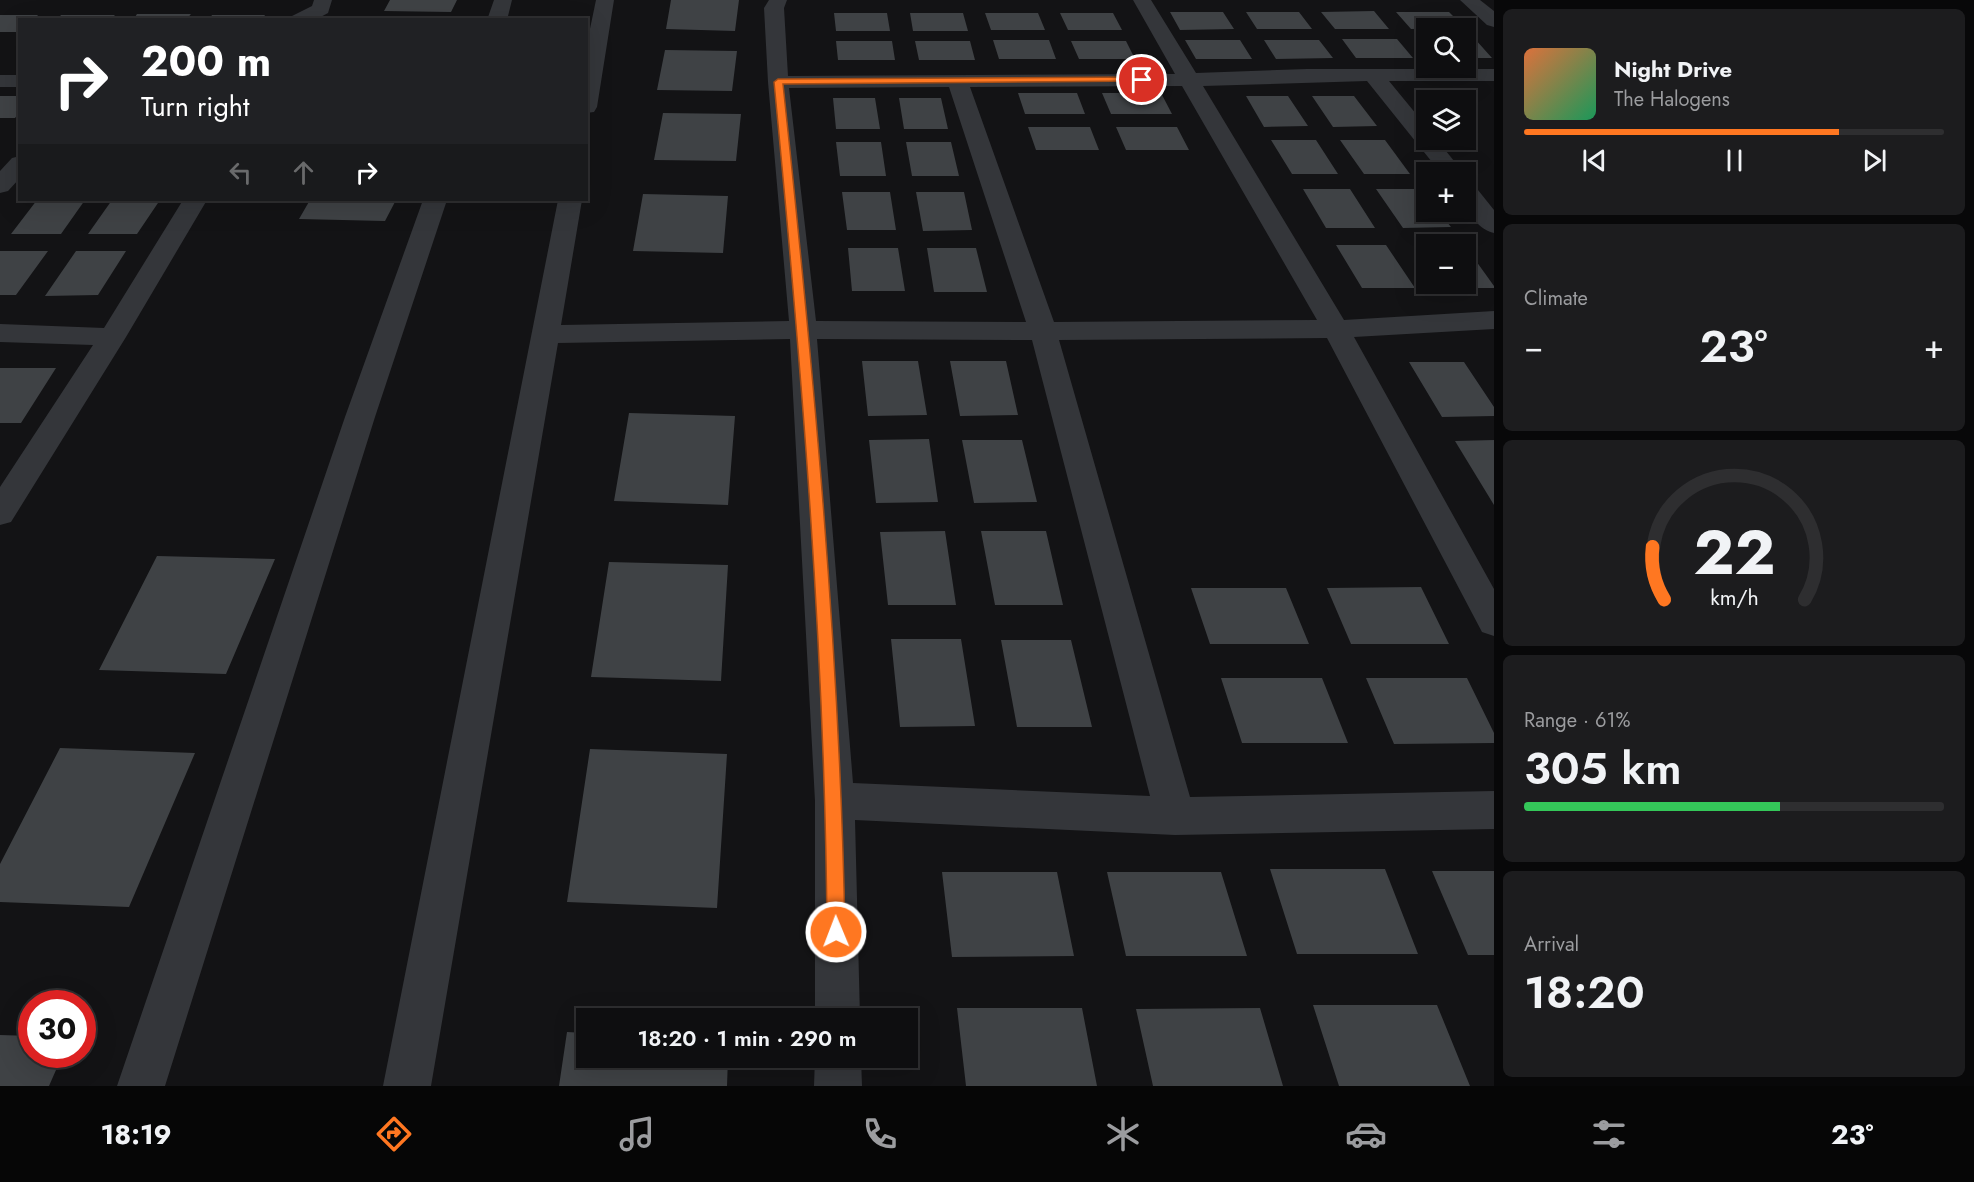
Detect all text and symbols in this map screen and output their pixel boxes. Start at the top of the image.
map controls [1416,18,1476,294]
button: search [1416,18,1476,78]
text: 200 m [141,31,271,92]
icon: right [42,42,120,120]
text: Night Drive [1614,53,1732,85]
pin [1116,54,1167,105]
icon: arrive [1125,63,1158,96]
text: The Halogens [1614,85,1730,114]
text: Turn right [141,87,249,126]
button: layers [1416,90,1476,150]
icon: previous [1578,144,1611,177]
icon: pause [1718,144,1751,177]
icon: next [1858,144,1891,177]
icon: left [224,156,257,189]
icon: ahead [287,156,320,189]
icon: right [350,156,383,189]
button: + [1416,162,1476,222]
button: − [1416,234,1476,294]
text: Climate [1524,284,1588,313]
text: 23° [1699,314,1768,379]
text: − [1524,323,1543,370]
text: + [1924,323,1944,370]
text: 22 [1693,507,1775,597]
text: km/h [1710,582,1758,613]
text: Range · 61% [1524,706,1631,735]
text: 305 km [1524,736,1682,801]
position arrow [804,900,868,964]
text: Arrival [1524,930,1579,959]
text: 18:20 [1524,960,1645,1025]
speed limit sign: 30 [18,990,96,1068]
text: 18:20 · 1 min · 290 m [637,1022,857,1054]
icon: directions [373,1113,415,1155]
icon: music [616,1113,658,1155]
icon: phone [859,1113,901,1155]
icon: climate [1102,1113,1144,1155]
icon: car [1345,1113,1387,1155]
icon: filters [1588,1113,1630,1155]
text: 18:19 [101,1115,172,1154]
text: 23° [1831,1115,1873,1154]

